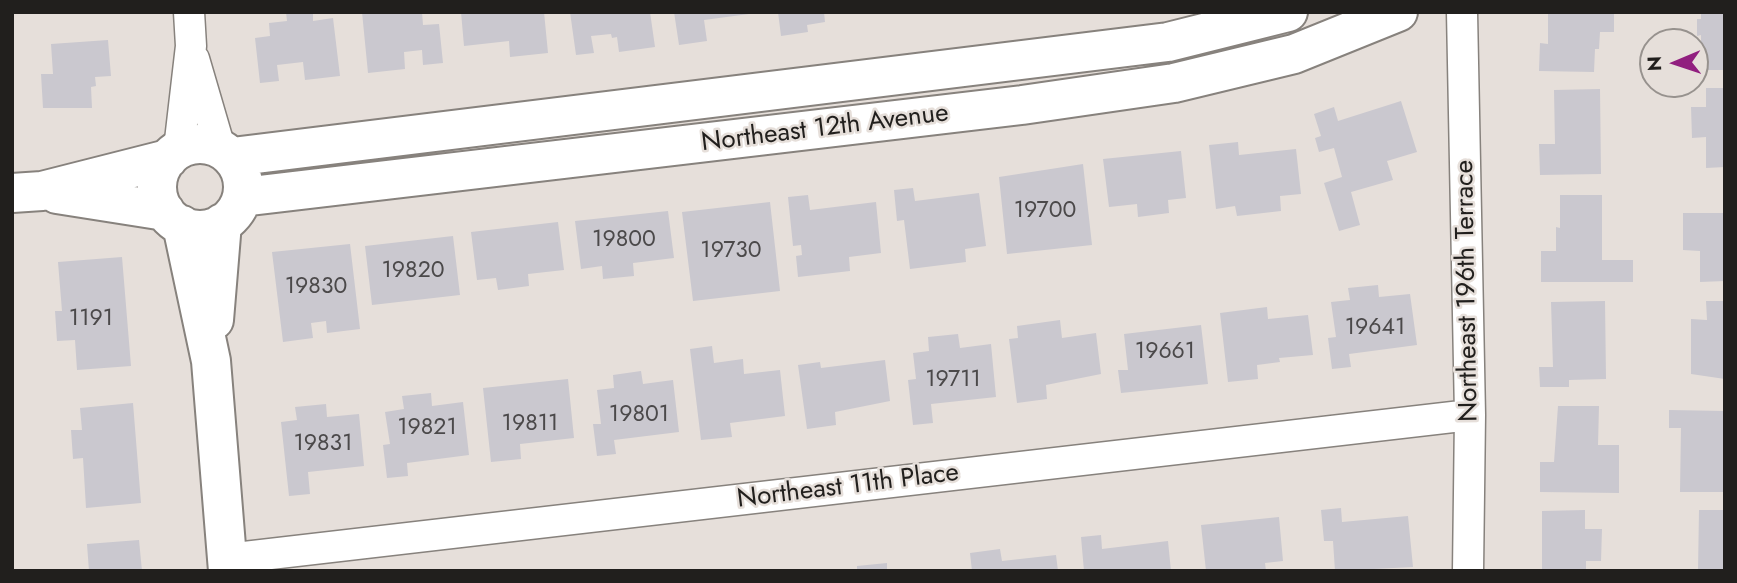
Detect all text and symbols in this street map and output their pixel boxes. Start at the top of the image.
north arrow [1639,28,1709,98]
text: N [1641,56,1668,72]
street label: Northeast 12th Avenue [700,98,950,160]
street label: Northeast 196th Terrace [1450,160,1486,422]
house number: 19700 [1014,197,1076,225]
house number: 19800 [592,226,656,254]
house number: 19730 [700,237,762,265]
house number: 19820 [381,257,445,285]
house number: 19830 [285,273,347,301]
house number: 1191 [69,305,113,333]
house number: 19641 [1345,314,1405,342]
house number: 19661 [1135,338,1195,366]
house number: 19711 [925,366,981,394]
house number: 19801 [609,401,669,429]
house number: 19811 [502,410,558,438]
house number: 19821 [397,414,457,442]
house number: 19831 [293,430,353,458]
street label: Northeast 11th Place [735,458,961,516]

